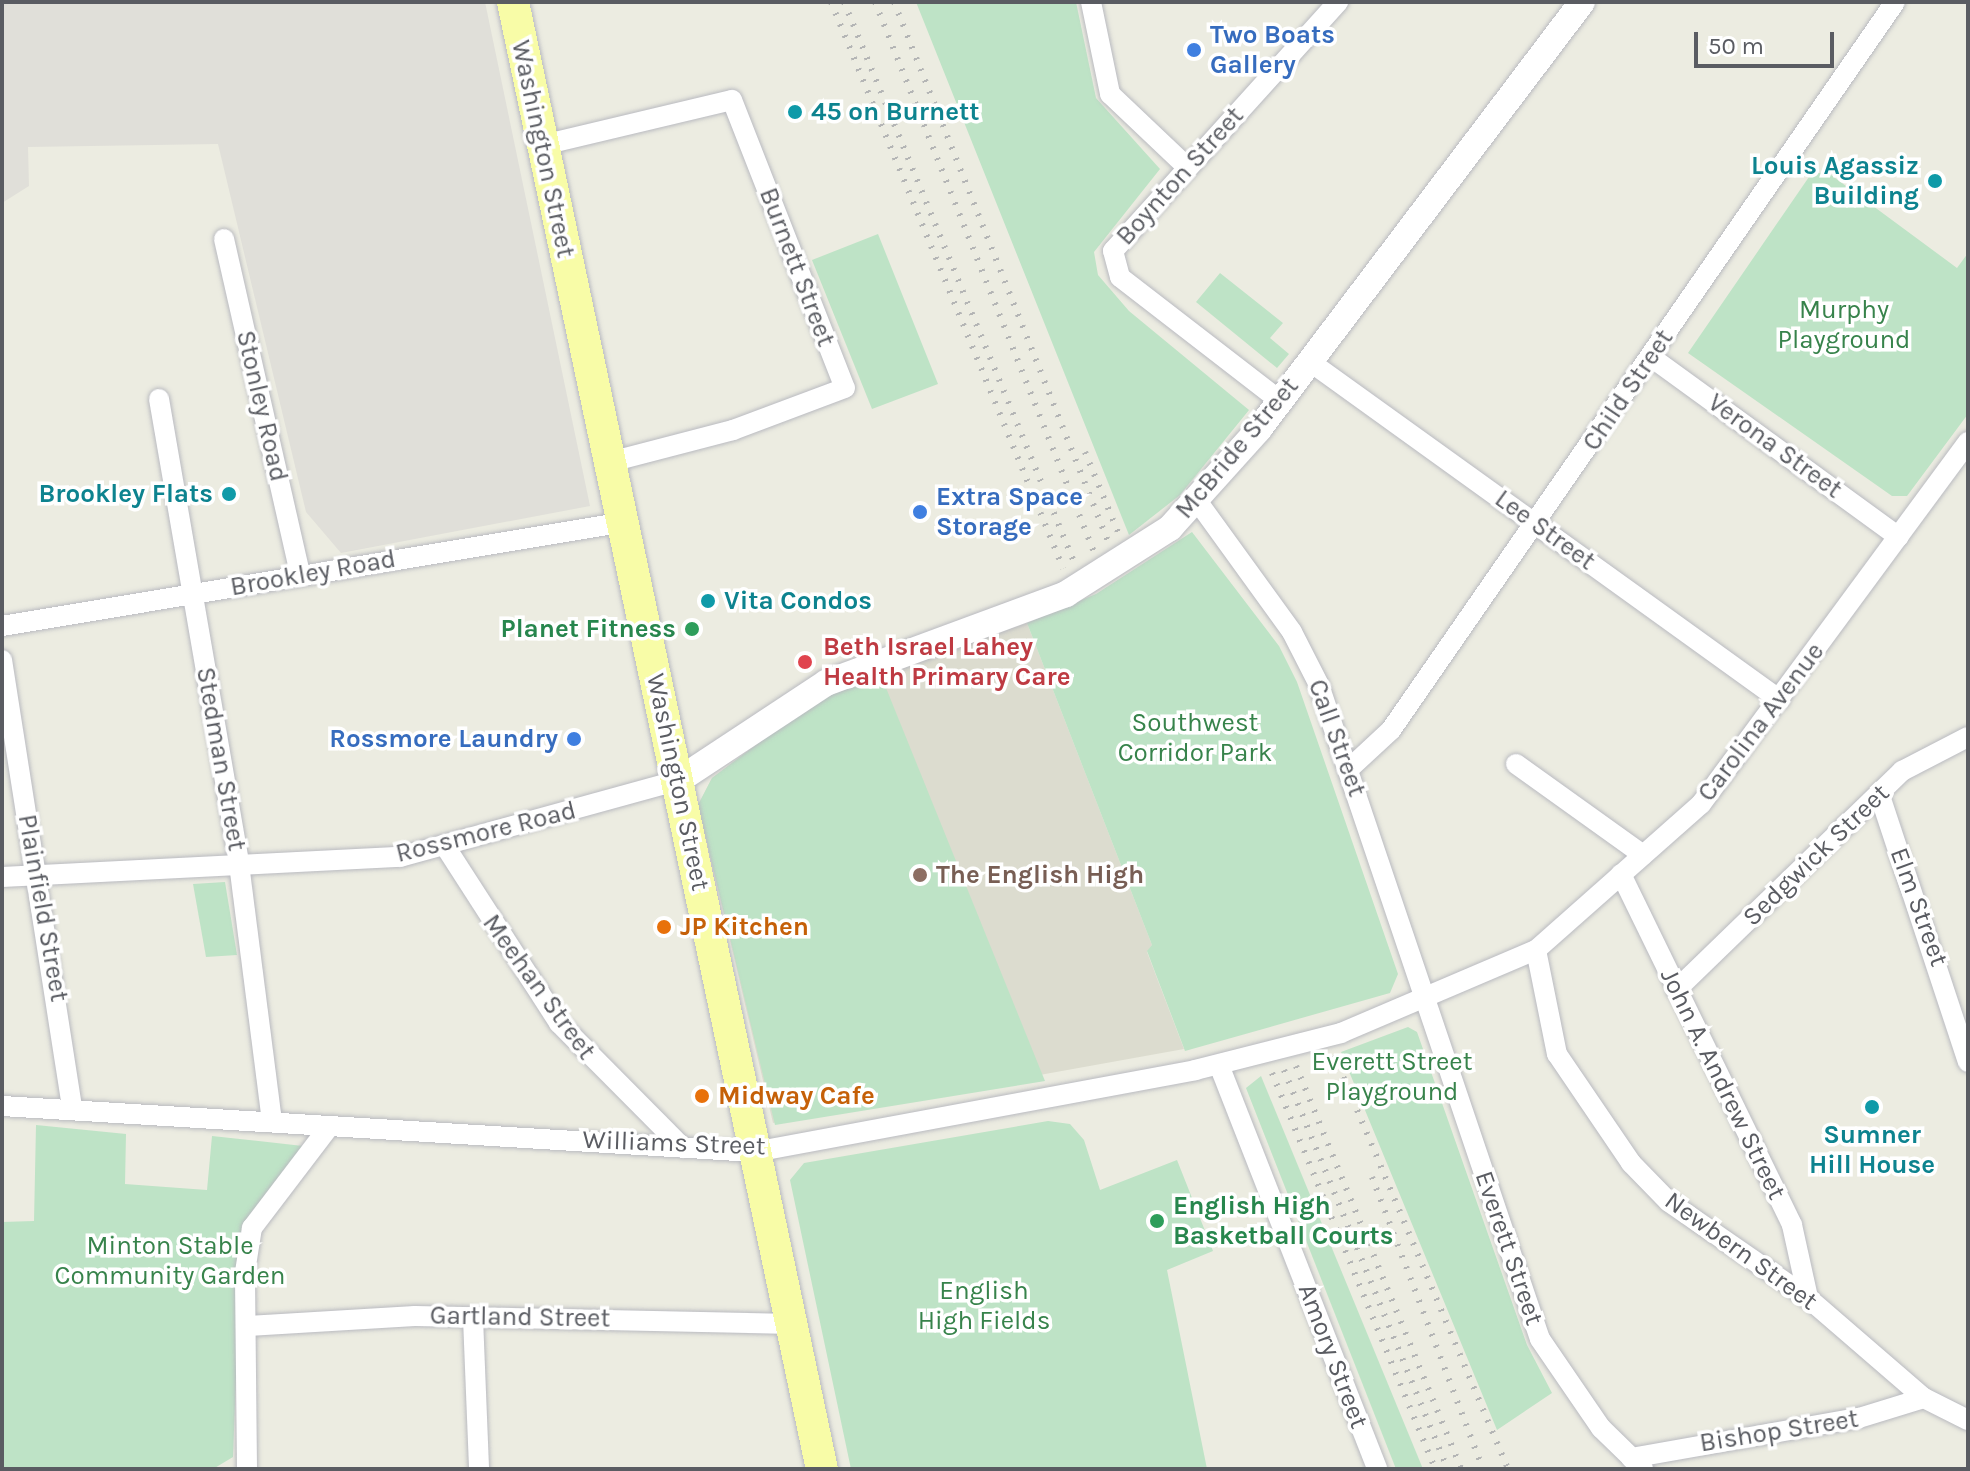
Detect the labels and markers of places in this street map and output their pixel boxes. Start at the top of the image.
place label: Two Boats Gallery [1210,19,1335,80]
marker: Two Boats Gallery [1185,41,1203,59]
place label: 45 on Burnett [811,96,980,128]
marker: 45 on Burnett [786,103,804,121]
place label: Louis Agassiz Building [1751,150,1919,212]
marker: Louis Agassiz Building [1926,172,1944,190]
place label: Brookley Flats [38,478,213,510]
place label: Extra Space Storage [936,481,1083,542]
marker: Brookley Flats [220,485,238,503]
marker: Extra Space Storage [911,503,929,521]
place label: Vita Condos [724,585,872,617]
marker: Vita Condos [699,592,717,610]
place label: Planet Fitness [501,613,676,645]
marker: Planet Fitness [683,620,701,638]
place label: Beth Israel Lahey Health Primary Care [823,631,1071,692]
marker: Beth Israel Lahey Health Primary Care [794,651,816,673]
place label: Rossmore Laundry [329,723,558,755]
marker: Rossmore Laundry [565,730,583,748]
place label: The English High [936,859,1144,891]
marker: The English High [911,866,929,884]
place label: JP Kitchen [680,911,809,943]
marker: JP Kitchen [655,918,673,936]
place label: Midway Cafe [718,1080,875,1112]
marker: Midway Cafe [693,1087,711,1105]
marker: Sumner Hill House [1863,1098,1881,1116]
place label: Sumner Hill House [1809,1119,1935,1180]
place label: English High Basketball Courts [1173,1190,1393,1252]
marker: English High Basketball Courts [1148,1212,1166,1230]

